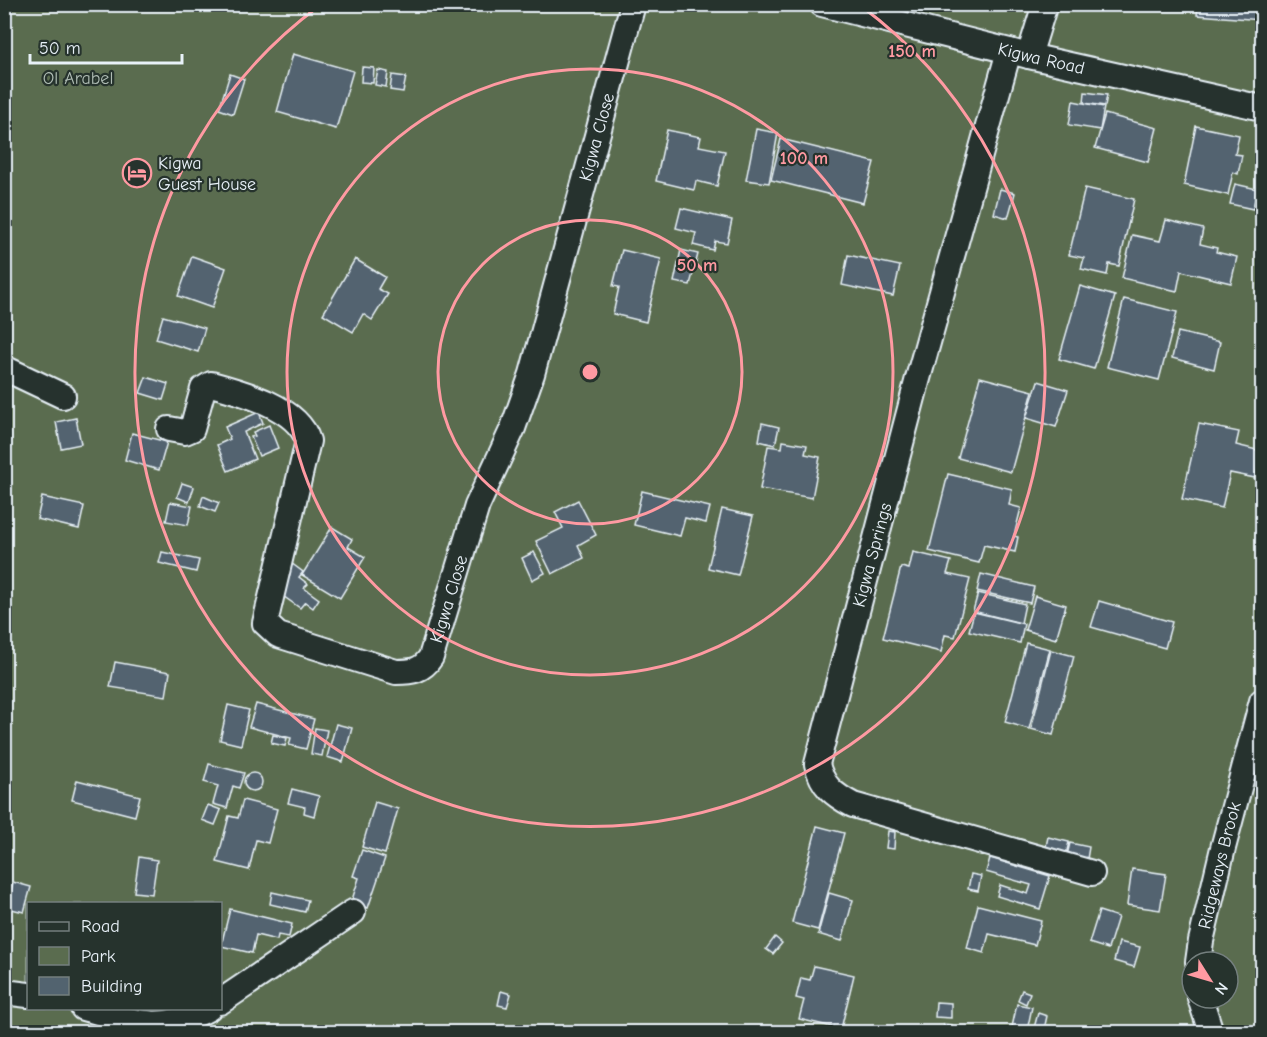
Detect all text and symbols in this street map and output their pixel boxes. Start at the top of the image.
scale bar [30,27,182,65]
text: 50 m [39,38,81,59]
street label: Kigwa Road [996,39,1087,79]
text: 150 m [888,41,936,62]
park label: Ol Arabel [43,68,113,89]
street label: Kigwa Close [575,91,619,183]
text: 100 m [780,148,828,169]
place label: Kigwa Guest House [158,153,256,195]
hotel icon: Kigwa Guest House [121,157,153,189]
text: 50 m [677,255,717,276]
centre of rings [580,362,600,382]
street label: Kigwa Springs [848,501,896,610]
street label: Kigwa Close [426,553,472,645]
street label: Ridgeways Brook [1194,799,1246,931]
legend [27,902,222,1010]
text: Road [81,916,120,937]
text: Park [81,946,116,967]
north arrow [1180,950,1240,1010]
text: Building [81,976,143,997]
text: N [1211,979,1232,998]

